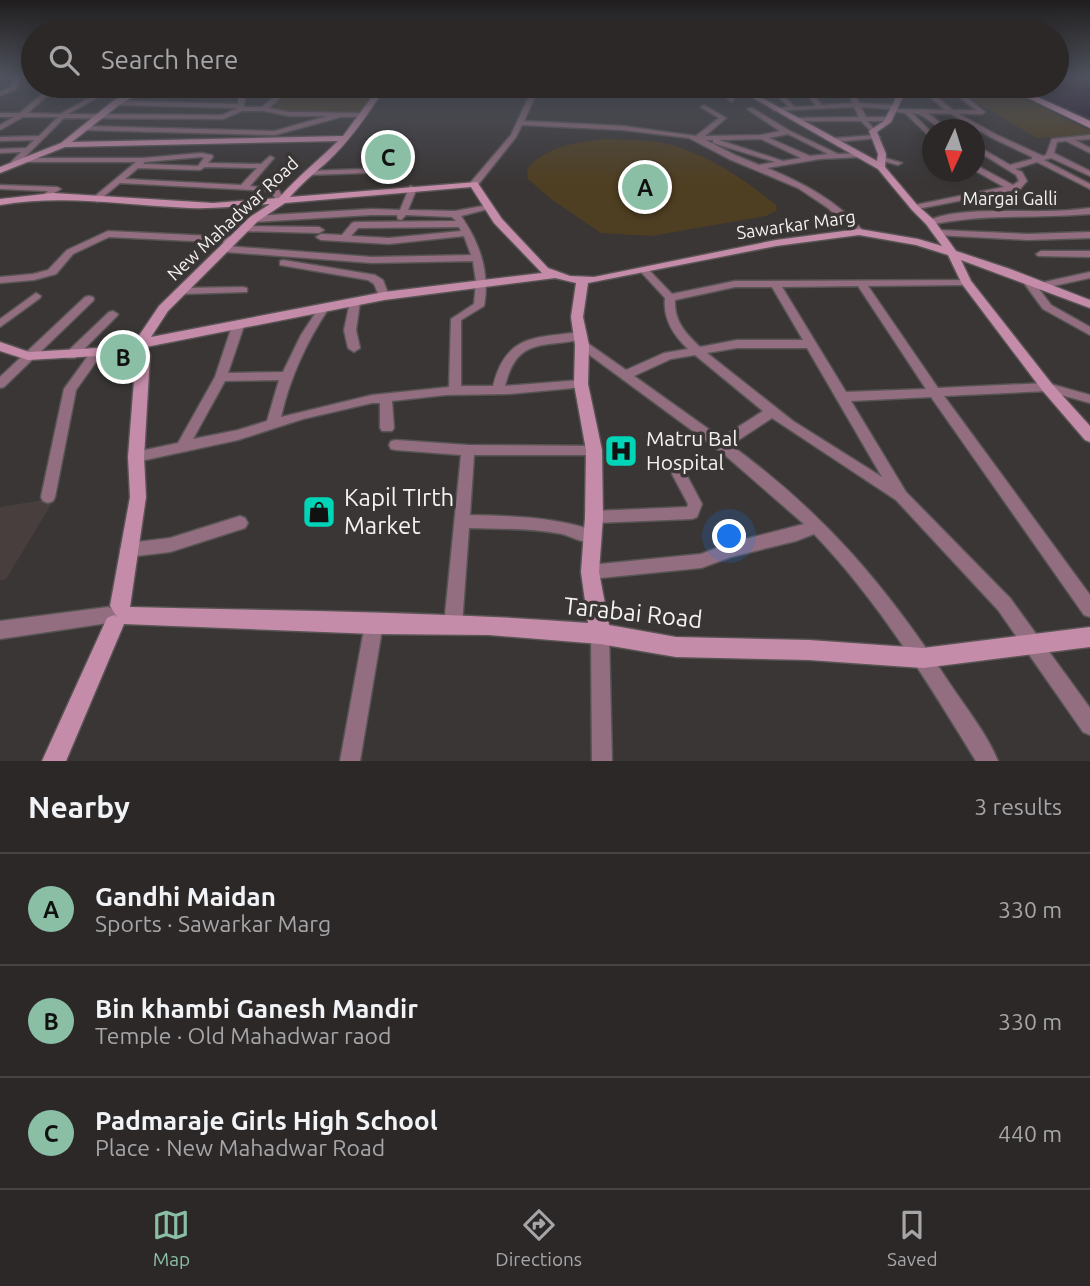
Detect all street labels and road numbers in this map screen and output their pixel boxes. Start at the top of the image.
street label: New Mahadwar Road [163,152,302,284]
street label: Margai Galli [963,188,1057,208]
street label: Sawarkar Marg [735,206,857,242]
street label: Tarabai Road [562,592,704,633]

